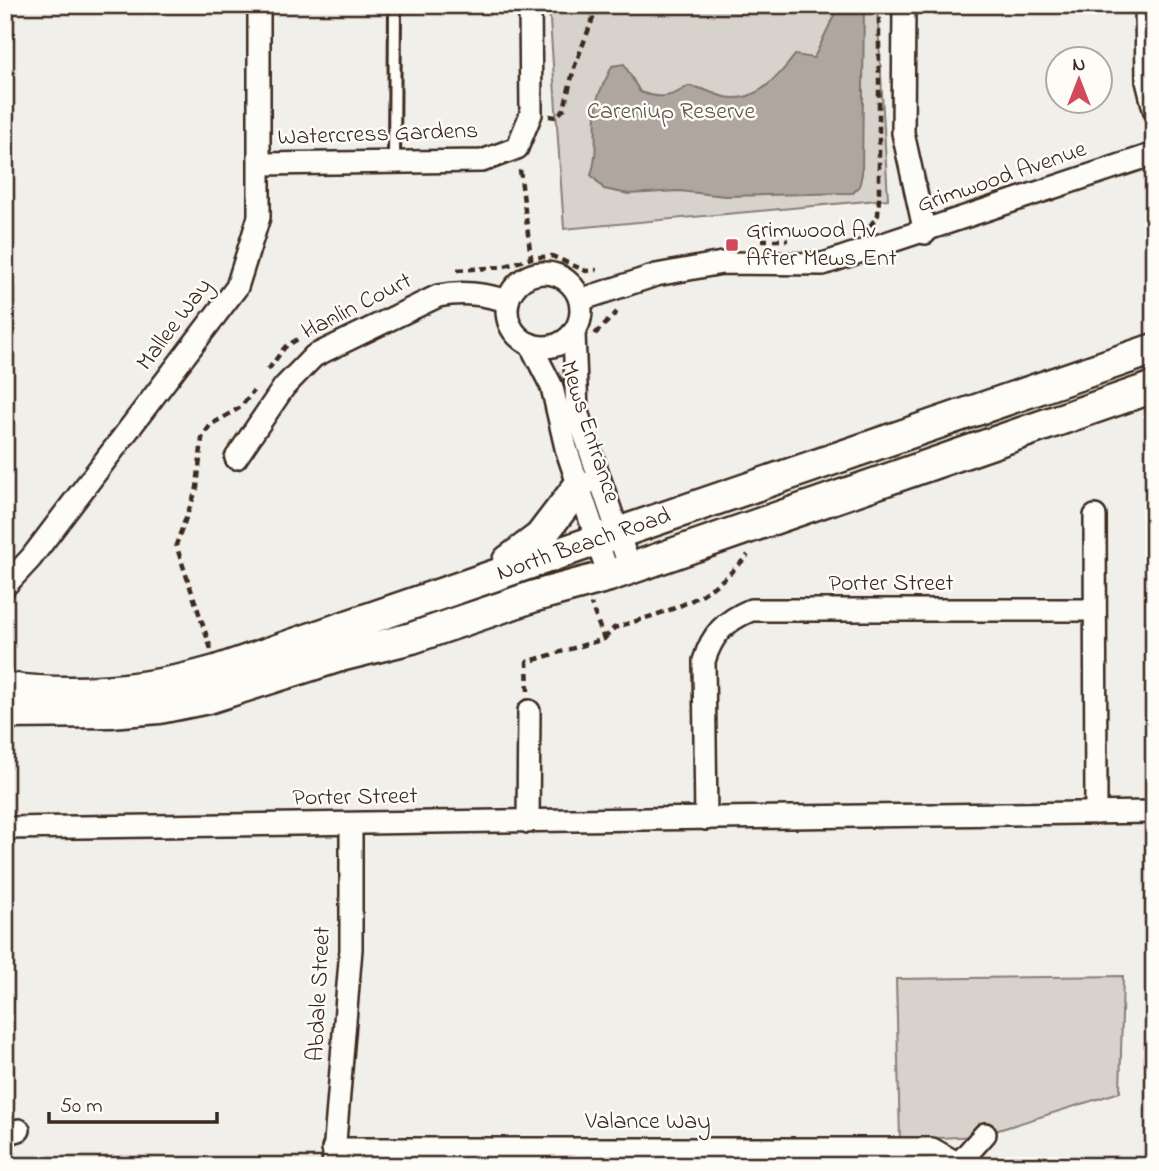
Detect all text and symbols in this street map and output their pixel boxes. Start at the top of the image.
north arrow [1044,46,1114,116]
text: N [1073,52,1086,79]
park label: Careniup Reserve [587,95,755,130]
street label: Watercress Gardens [277,114,479,156]
street label: Grimwood Avenue [913,133,1092,223]
place label: Grimwood Av After Mews Ent [746,214,897,277]
marker: Grimwood Av After Mews Ent [724,237,740,253]
street label: Hanlin Court [296,264,418,350]
street label: Mallee Way [129,271,222,379]
street label: Mews Entrance [550,357,628,508]
street label: North Beach Road [492,499,676,591]
street label: Porter Street [828,567,954,602]
street label: Porter Street [292,779,418,817]
street label: Abdale Street [299,926,341,1062]
scale bar [49,1080,217,1124]
text: 50 m [60,1092,103,1122]
street label: Valance Way [584,1105,711,1141]

